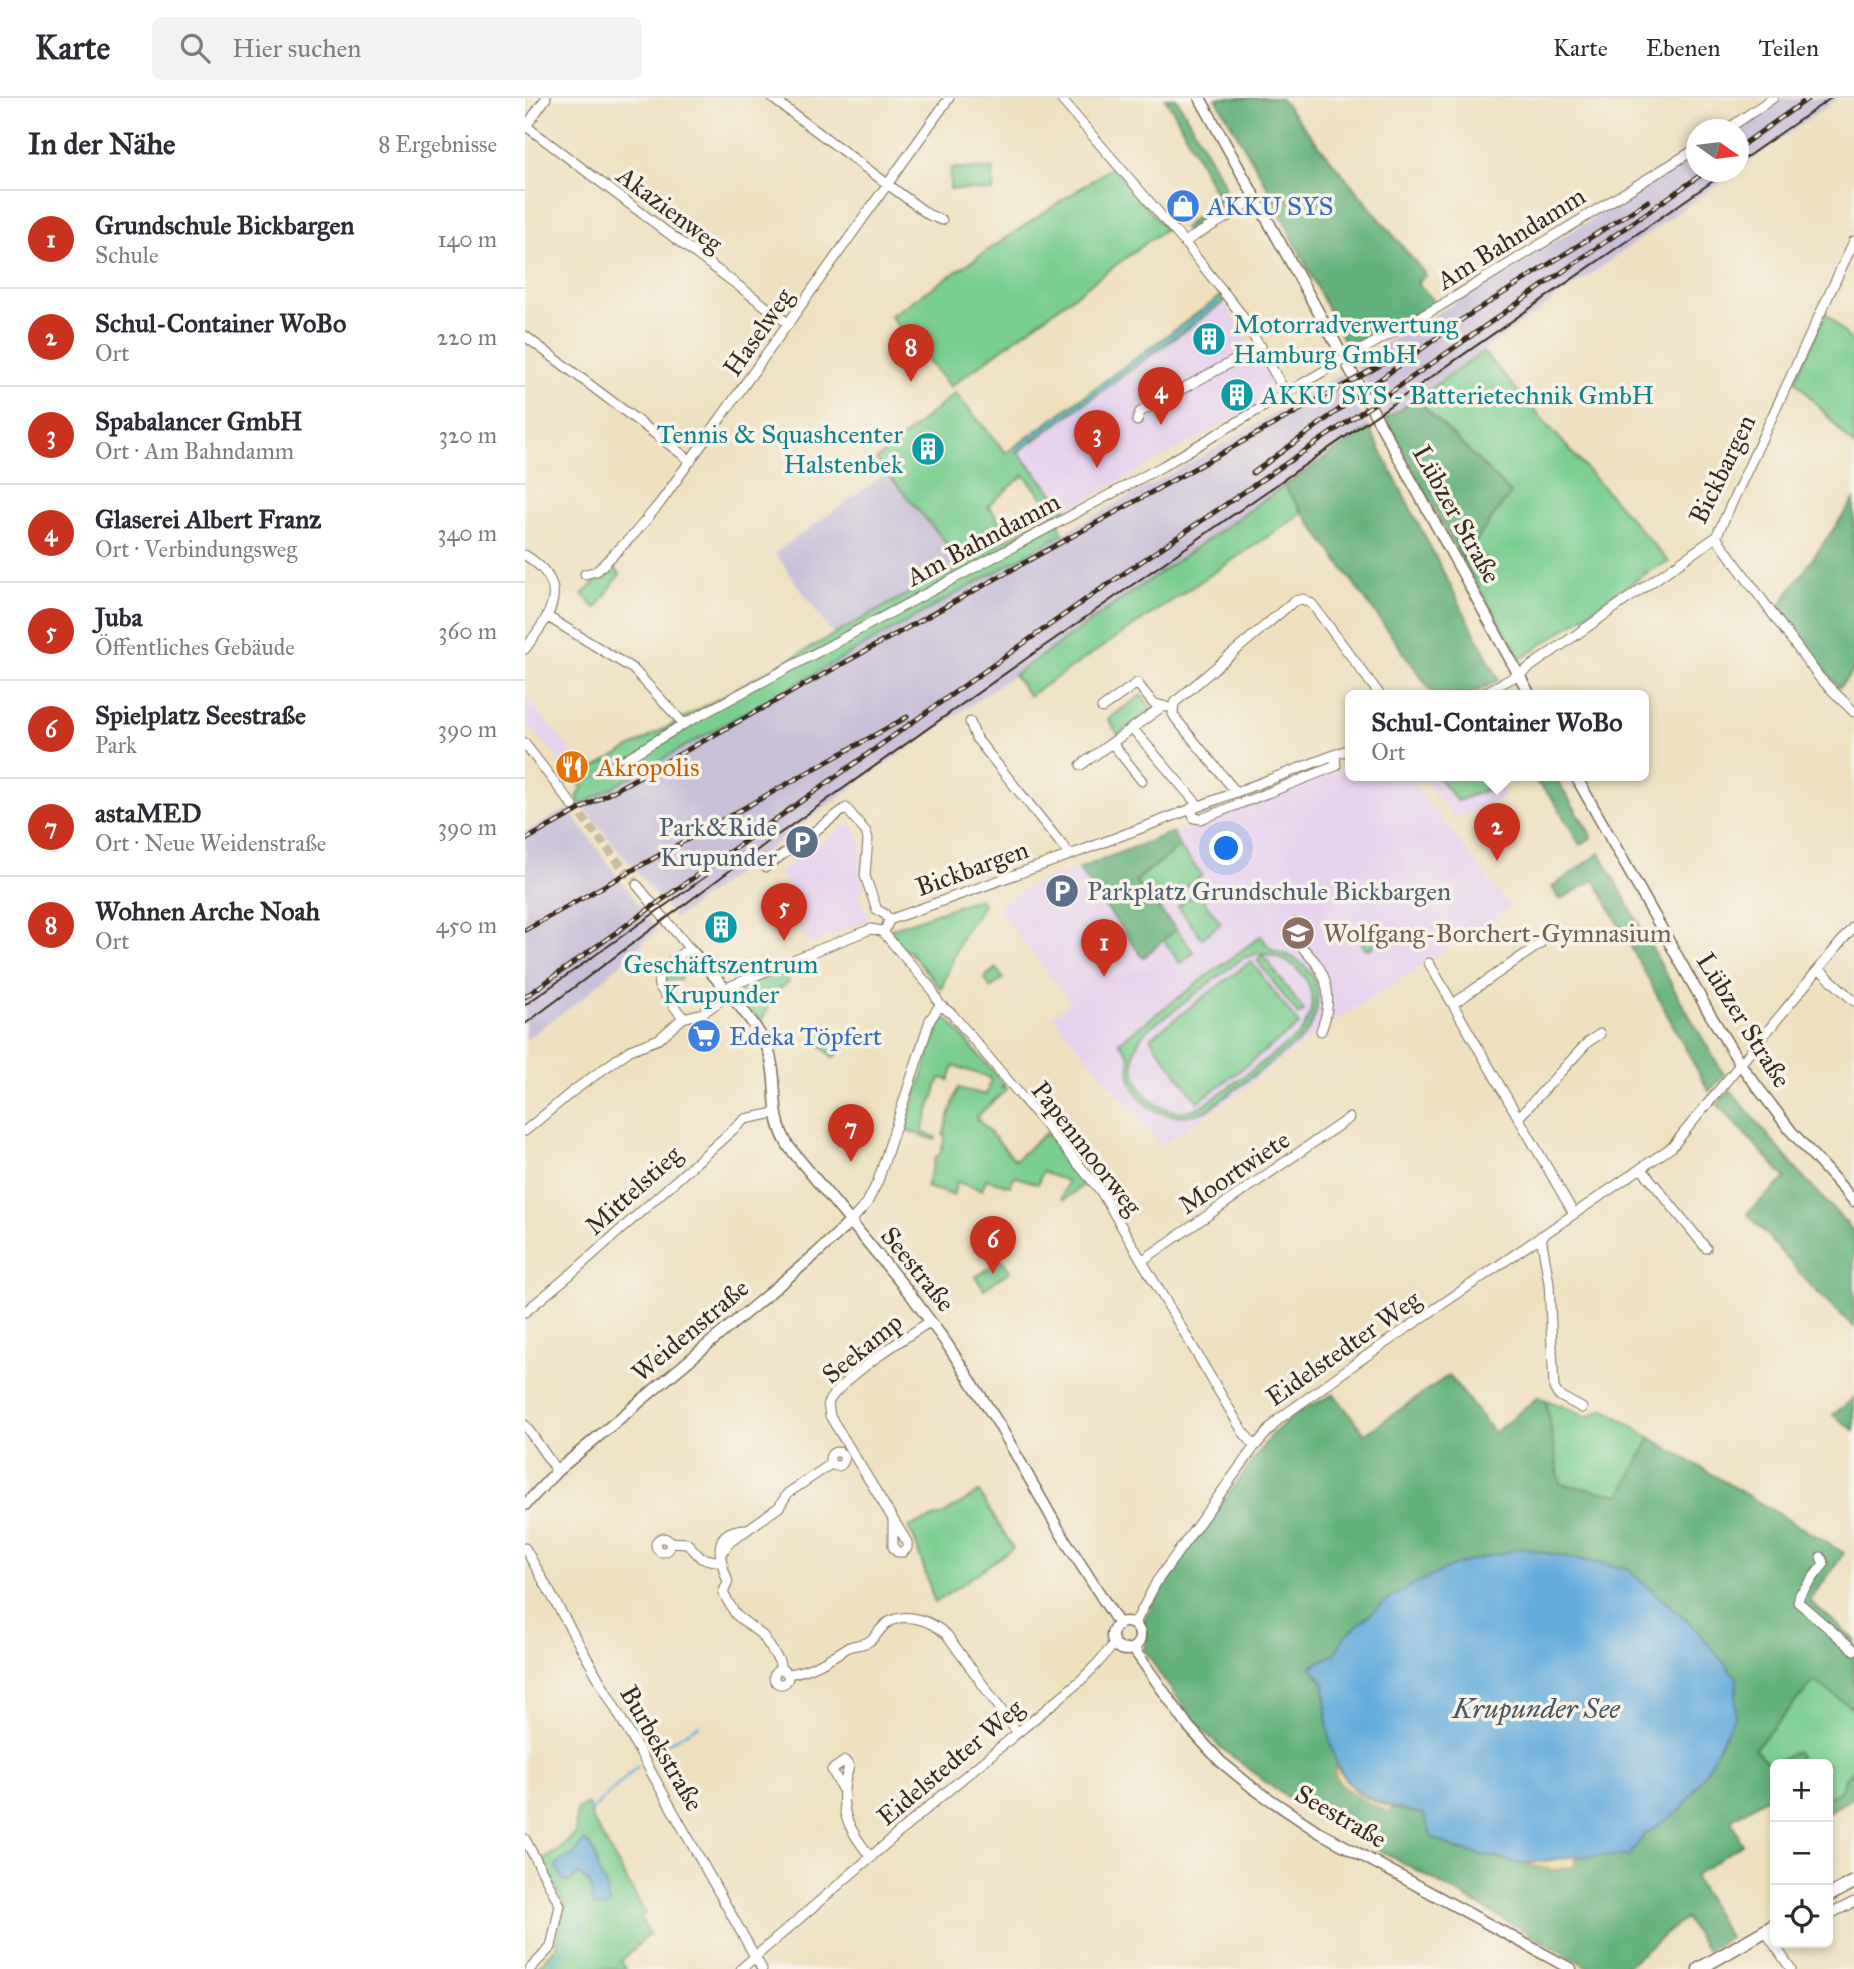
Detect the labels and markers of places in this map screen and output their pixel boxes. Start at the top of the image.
shop icon: AKKU SYS [1164,187,1202,225]
place label: AKKU SYS [1206,190,1333,222]
place label: Motorradverwertung Hamburg GmbH [1233,308,1459,370]
building icon: Motorradverwertung Hamburg GmbH [1190,320,1228,358]
pin: 8 [888,324,934,382]
pin: 4 [1138,367,1184,425]
building icon: AKKU SYS - Batterietechnik GmbH [1218,376,1256,414]
place label: AKKU SYS - Batterietechnik GmbH [1260,379,1654,411]
pin: 3 [1074,410,1120,468]
place label: Tennis & Squashcenter Halstenbek [657,418,904,480]
building icon: Tennis & Squashcenter Halstenbek [909,430,947,468]
restaurant icon: Akropolis [553,748,591,786]
place label: Akropolis [596,751,699,783]
pin: 2 [1474,803,1520,861]
place label: Park&Ride Krupunder [659,811,777,873]
parking icon: Park&Ride Krupunder [783,823,821,861]
parking icon: Parkplatz Grundschule Bickbargen [1043,872,1081,910]
place label: Parkplatz Grundschule Bickbargen [1087,875,1451,907]
pin: 5 [761,883,807,941]
building icon: Geschäftszentrum Krupunder [702,908,740,946]
school or university icon: Wolfgang-Borchert-Gymnasium [1279,914,1317,952]
place label: Wolfgang-Borchert-Gymnasium [1323,917,1672,949]
pin: 1 [1081,919,1127,977]
place label: Geschäftszentrum Krupunder [624,948,819,1010]
supermarket icon: Edeka Töpfert [685,1017,723,1055]
place label: Edeka Töpfert [729,1020,882,1052]
pin: 7 [828,1104,874,1162]
pin: 6 [970,1216,1016,1274]

